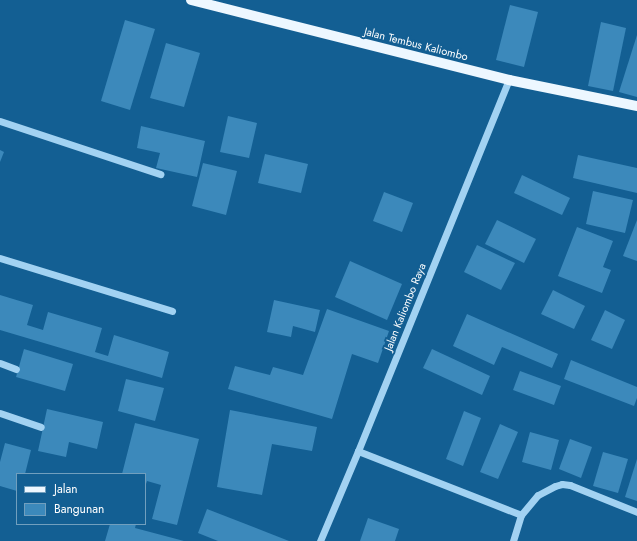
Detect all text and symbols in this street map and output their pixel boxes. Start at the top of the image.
street label: Jalan Tembus Kaliombo [363,25,469,63]
street label: Jalan Kaliombo Raya [381,261,429,353]
legend [16,473,146,525]
text: Jalan [54,480,77,498]
text: Bangunan [54,500,104,518]

